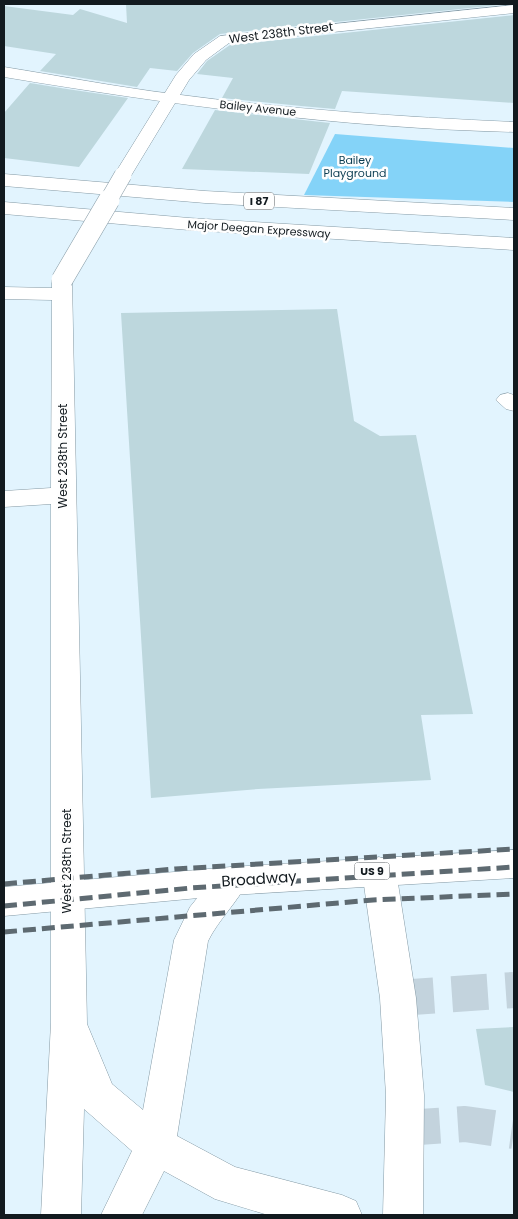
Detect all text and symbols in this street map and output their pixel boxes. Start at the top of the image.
street label: West 238th Street [228,18,334,47]
street label: Bailey Avenue [219,96,297,120]
park label: Bailey Playground [324,152,386,181]
road number: I 87 [244,192,274,210]
street label: Major Deegan Expressway [187,216,332,242]
street label: West 238th Street [54,404,71,508]
street label: West 238th Street [58,809,75,913]
road number: US 9 [354,862,390,879]
street label: Broadway [221,865,298,892]

